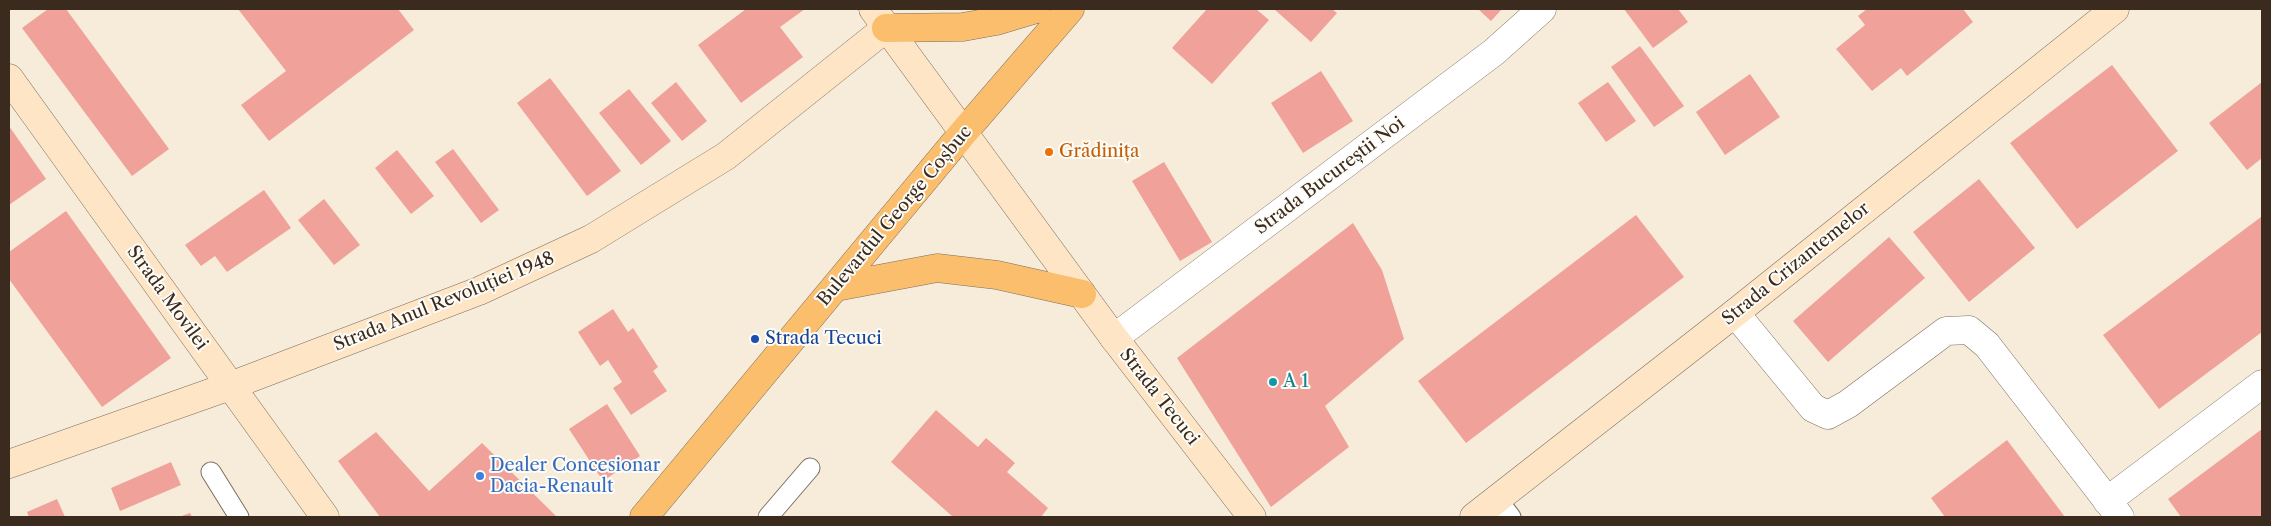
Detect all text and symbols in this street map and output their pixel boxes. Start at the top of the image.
street label: Strada Bucureștii Noi [1251,113,1409,239]
street label: Bulevardul George Coșbuc [813,122,977,310]
place label: Grădinița [1059,141,1140,163]
marker: Grădinița [1043,146,1055,158]
street label: Strada Crizantemelor [1718,198,1874,330]
street label: Strada Movilei [122,242,212,354]
street label: Strada Anul Revoluției 1948 [330,248,558,356]
place label: Strada Tecuci [765,328,882,350]
marker: Strada Tecuci [749,333,761,345]
street label: Strada Tecuci [1115,344,1203,450]
place label: A 1 [1283,371,1309,393]
marker: A 1 [1267,376,1279,388]
place label: Dealer Concesionar Dacia-Renault [490,455,660,498]
marker: Dealer Concesionar Dacia-Renault [474,470,486,482]

